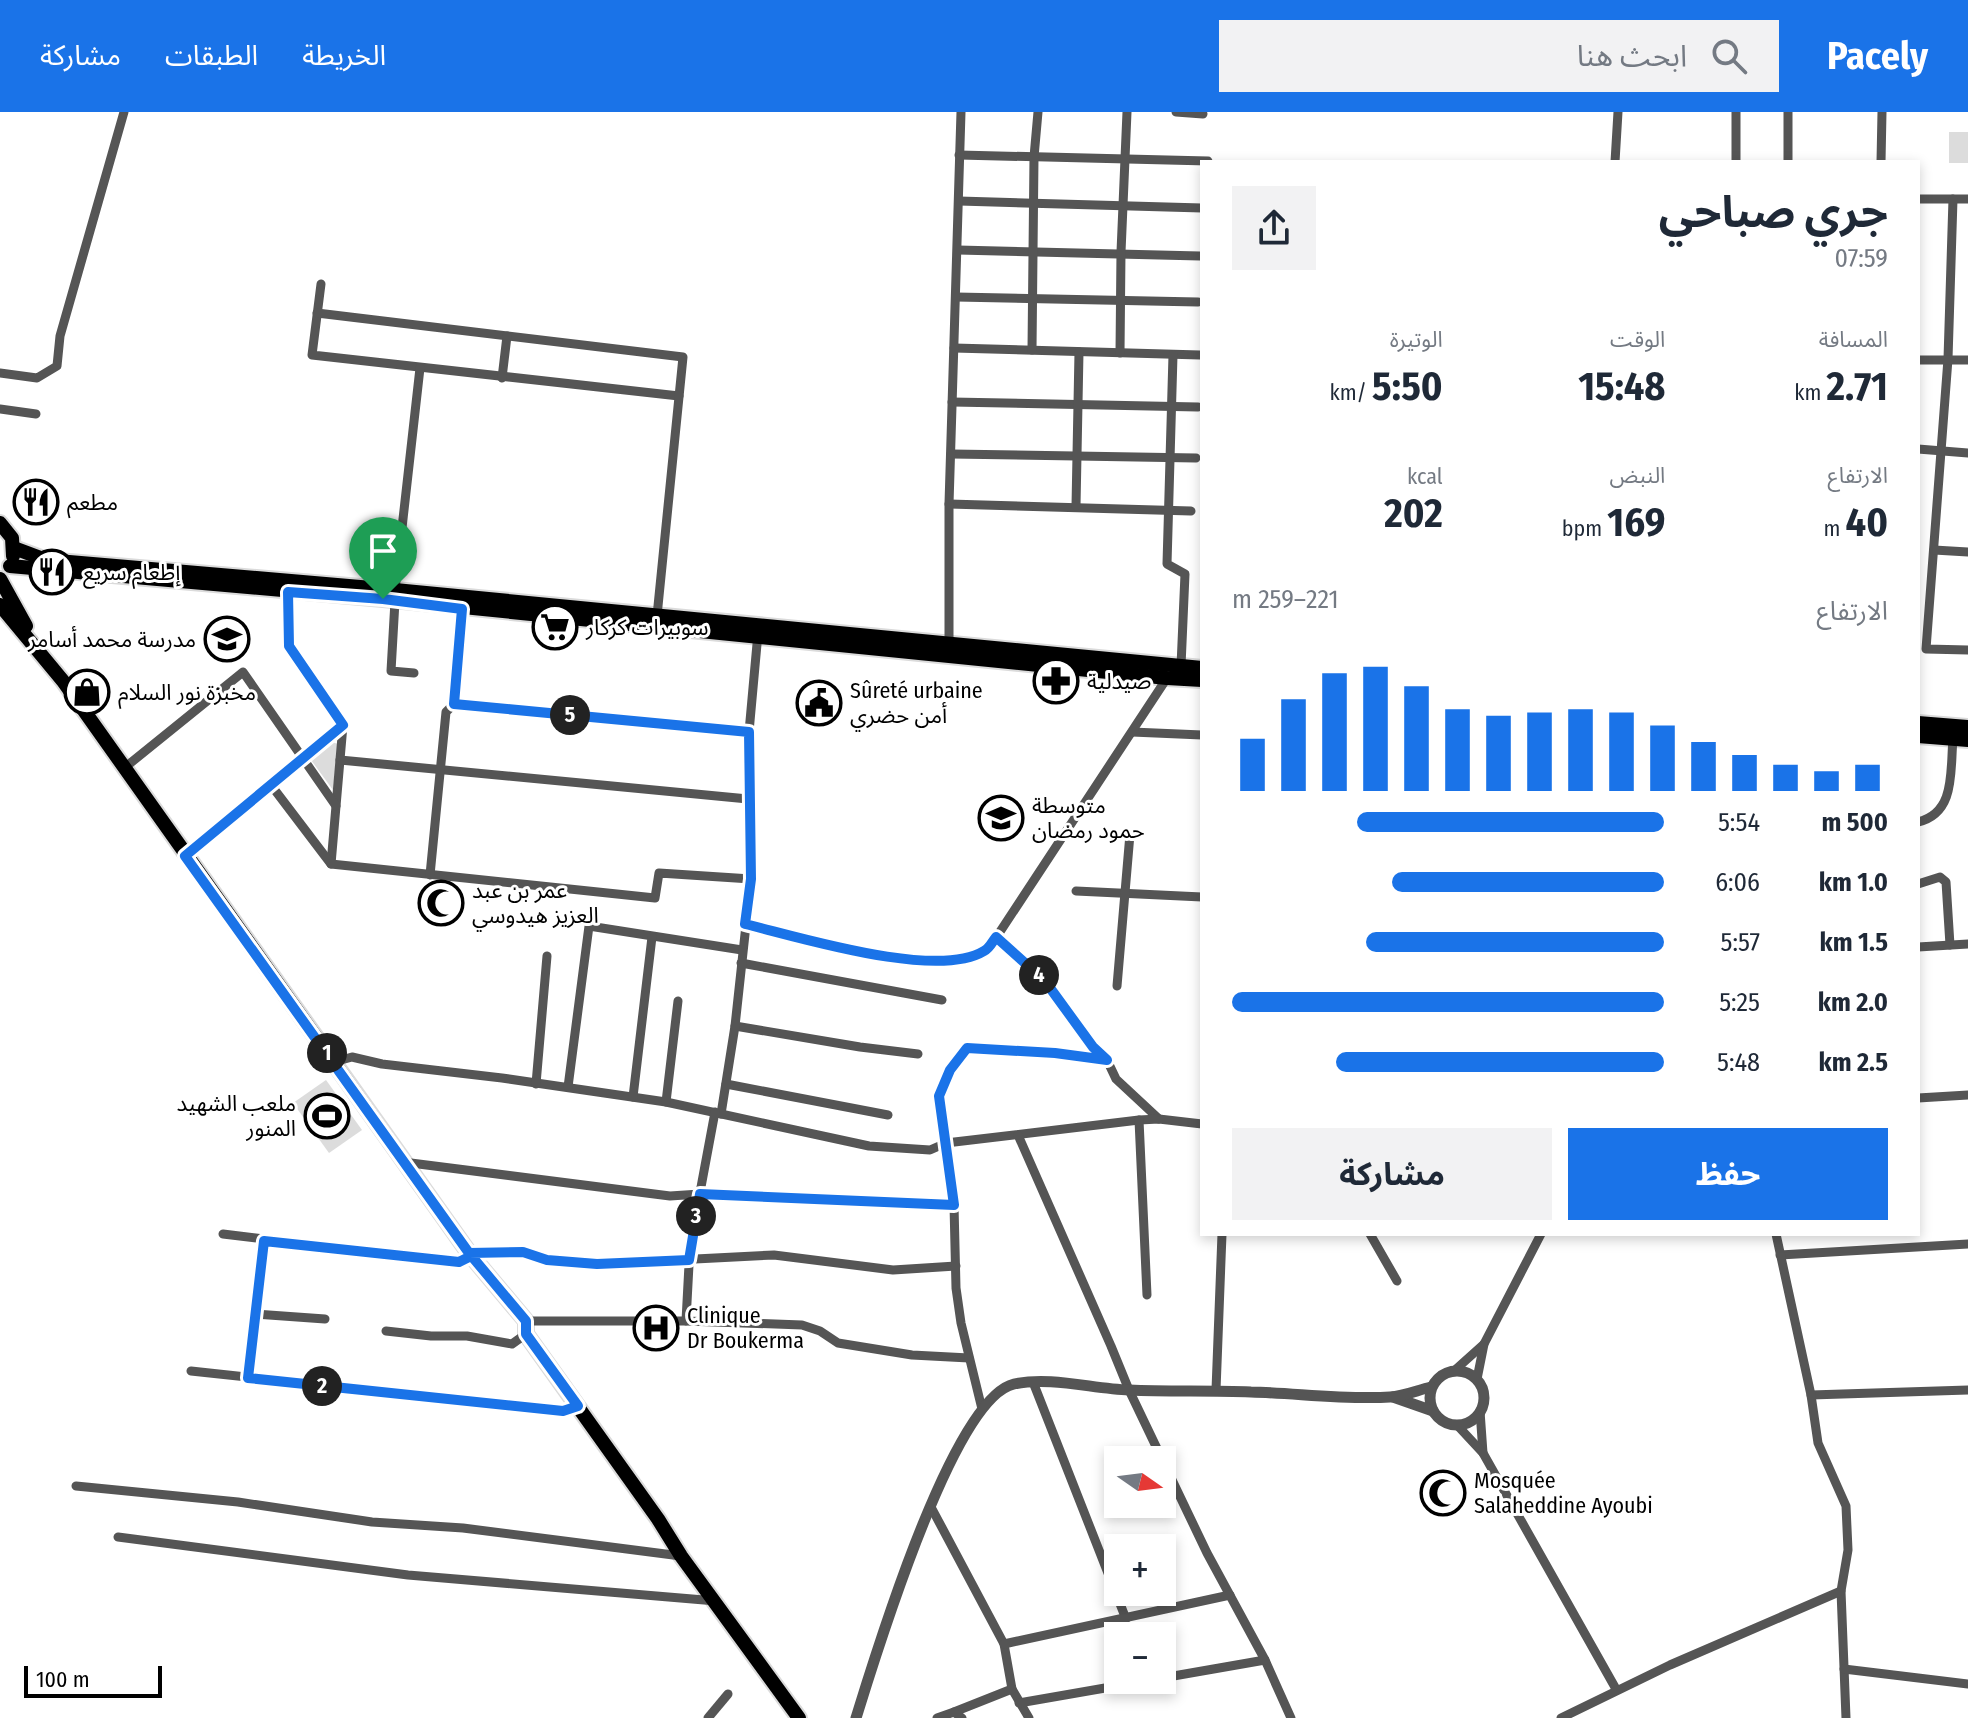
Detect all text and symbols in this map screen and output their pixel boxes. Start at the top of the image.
search box [1219,20,1779,92]
text: Pacely [1827,33,1928,79]
icon: search [1707,34,1751,78]
text: ابحث هنا [1577,38,1687,74]
text: مشاركة [40,39,121,72]
text: الطبقات [165,39,258,72]
text: الخريطة [302,39,386,72]
button: share [1232,186,1316,270]
text: جري صباحي [1659,186,1888,239]
text: 07:59 [1835,243,1888,274]
text: الوتيرة [1390,326,1443,353]
text: الوقت [1610,326,1665,353]
text: المسافة [1819,326,1888,353]
text: 5:50 [1372,363,1443,411]
text: 15:48 [1578,363,1665,411]
text: 2.71 [1827,363,1888,411]
text: /km [1329,379,1372,406]
text: km [1794,379,1827,406]
text: النبض [1610,462,1665,489]
text: الارتفاع [1828,462,1888,489]
text: kcal [1407,463,1443,490]
restaurant icon: مطعم [12,478,60,526]
place label: مطعم [67,489,118,519]
text: 202 [1384,490,1443,538]
text: 169 [1607,499,1665,547]
text: 40 [1846,499,1888,547]
text: bpm [1562,515,1607,542]
text: m [1824,515,1846,542]
pin [349,517,417,599]
icon: arrive [361,529,405,573]
restaurant icon: إطعام سريع [28,548,76,596]
place label: إطعام سريع [83,559,181,589]
text: 221–259 m [1232,584,1339,615]
text: الارتفاع [1817,596,1888,627]
supermarket icon: سوبيرات كركار [531,603,579,651]
place label: سوبيرات كركار [585,614,709,641]
school or university icon: مدرسة محمد أسامر [203,615,251,663]
place label: مدرسة محمد أسامر [27,626,196,653]
pharmacy icon: صيدلية [1032,657,1080,705]
shop icon: مخبزة نور السلام [63,668,111,716]
place label: صيدلية [1087,668,1151,695]
place label: Sûreté urbaine أمن حضري [850,677,983,732]
place label: مخبزة نور السلام [118,679,256,709]
public building icon: Sûreté urbaine أمن حضري [795,679,843,727]
pin: 5 [550,695,590,735]
text: 5 [565,701,575,728]
place label: متوسطة حمود رمضان [1032,792,1145,844]
school or university icon: متوسطة حمود رمضان [977,794,1025,842]
text: 5:54 [1718,807,1760,838]
text: 500 m [1822,807,1888,838]
text: 6:06 [1715,867,1760,898]
text: 1.0 km [1819,867,1888,898]
place label: عمر بن عبد العزيز هيدوسي [472,877,599,932]
mosque icon: عمر بن عبد العزيز هيدوسي [417,879,465,927]
text: 5:57 [1721,927,1760,958]
text: 1.5 km [1820,927,1888,958]
pin: 4 [1019,955,1059,995]
text: 4 [1033,961,1045,988]
text: 5:25 [1719,987,1760,1018]
text: 2.0 km [1818,987,1888,1018]
pin: 1 [307,1033,347,1073]
text: 1 [322,1039,332,1066]
text: 5:48 [1717,1047,1760,1078]
text: 2.5 km [1818,1047,1888,1078]
place label: ملعب الشهيد المنور [176,1090,296,1142]
sports icon: ملعب الشهيد المنور [303,1092,351,1140]
button: مشاركة [1232,1128,1552,1220]
button: حفظ [1568,1128,1888,1220]
pin: 3 [676,1196,716,1236]
text: 3 [691,1202,701,1229]
place label: Clinique Dr Boukerma [687,1302,804,1354]
hospital icon: Clinique Dr Boukerma [632,1304,680,1352]
pin: 2 [302,1366,342,1406]
text: 2 [317,1372,327,1399]
north arrow [1104,1446,1176,1518]
map controls [1104,1446,1176,1694]
place label: Mosquée Salaheddine Ayoubi [1474,1467,1653,1519]
mosque icon: Mosquée Salaheddine Ayoubi [1419,1469,1467,1517]
button: + [1104,1534,1176,1606]
button: − [1104,1622,1176,1694]
scale bar [24,1662,162,1698]
text: 100 m [36,1666,90,1693]

